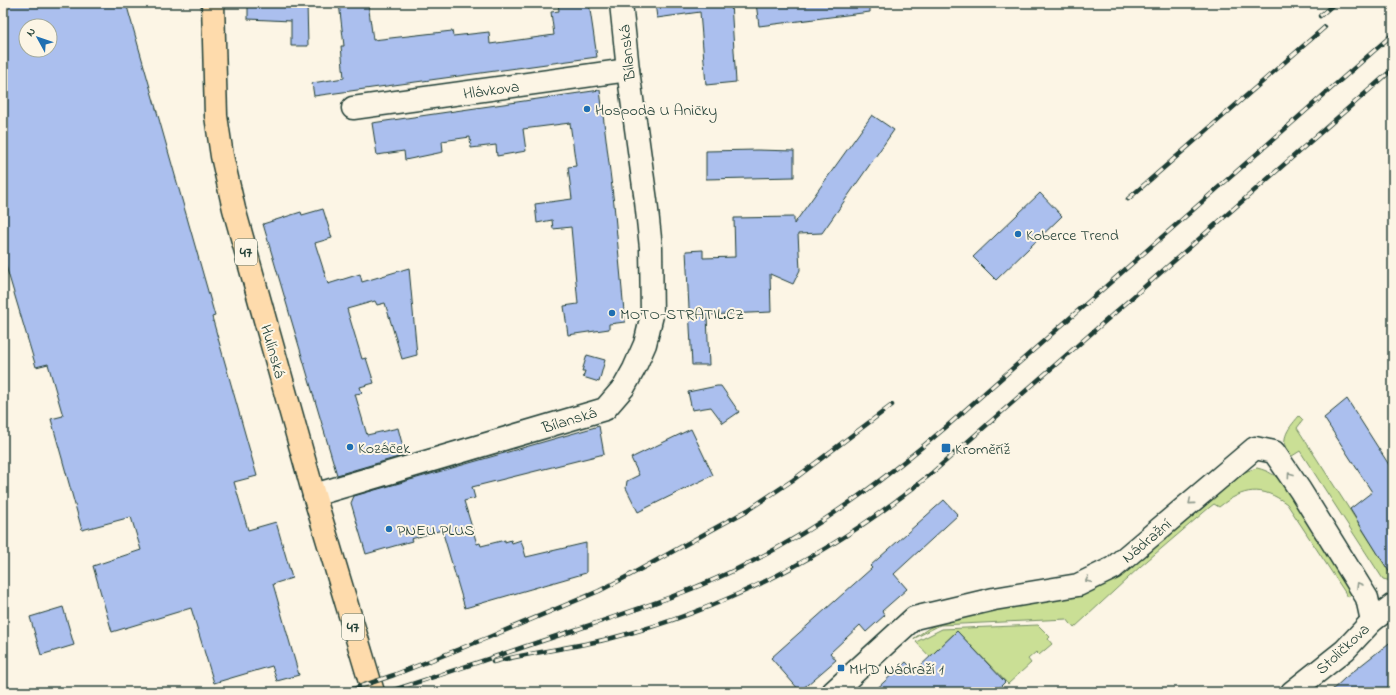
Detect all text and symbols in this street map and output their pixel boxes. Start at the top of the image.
north arrow [18,18,58,58]
text: N [23,24,40,40]
street label: Bílanská [613,24,643,83]
street label: Hlávkova [462,75,521,107]
place label: Hospoda U Aničky [595,99,717,123]
marker: Hospoda U Aničky [582,104,592,114]
place label: Koberce Trend [1026,224,1119,248]
marker: Koberce Trend [1013,229,1023,239]
road number: 47 [235,239,257,265]
place label: MOTO-STRATIL.CZ [620,303,744,327]
marker: MOTO-STRATIL.CZ [607,308,617,318]
street label: Hulínská [253,322,291,381]
street label: Bílanská [538,401,600,441]
place label: Kozáček [358,437,411,461]
place label: Kroměříž [955,438,1010,462]
marker: Kozáček [345,442,355,452]
marker: Kroměříž [940,442,952,454]
one-way arrow [1288,472,1295,479]
one-way arrow [1189,497,1196,504]
street label: Nádražní [1117,513,1178,570]
place label: PNEU PLUS [397,519,475,543]
marker: PNEU PLUS [384,524,394,534]
one-way arrow [1085,575,1093,583]
one-way arrow [1356,582,1363,589]
road number: 47 [342,614,364,640]
street label: Stoličkova [1311,618,1376,681]
place label: MHD Nádraží 1 [849,658,944,682]
marker: MHD Nádraží 1 [836,663,846,673]

